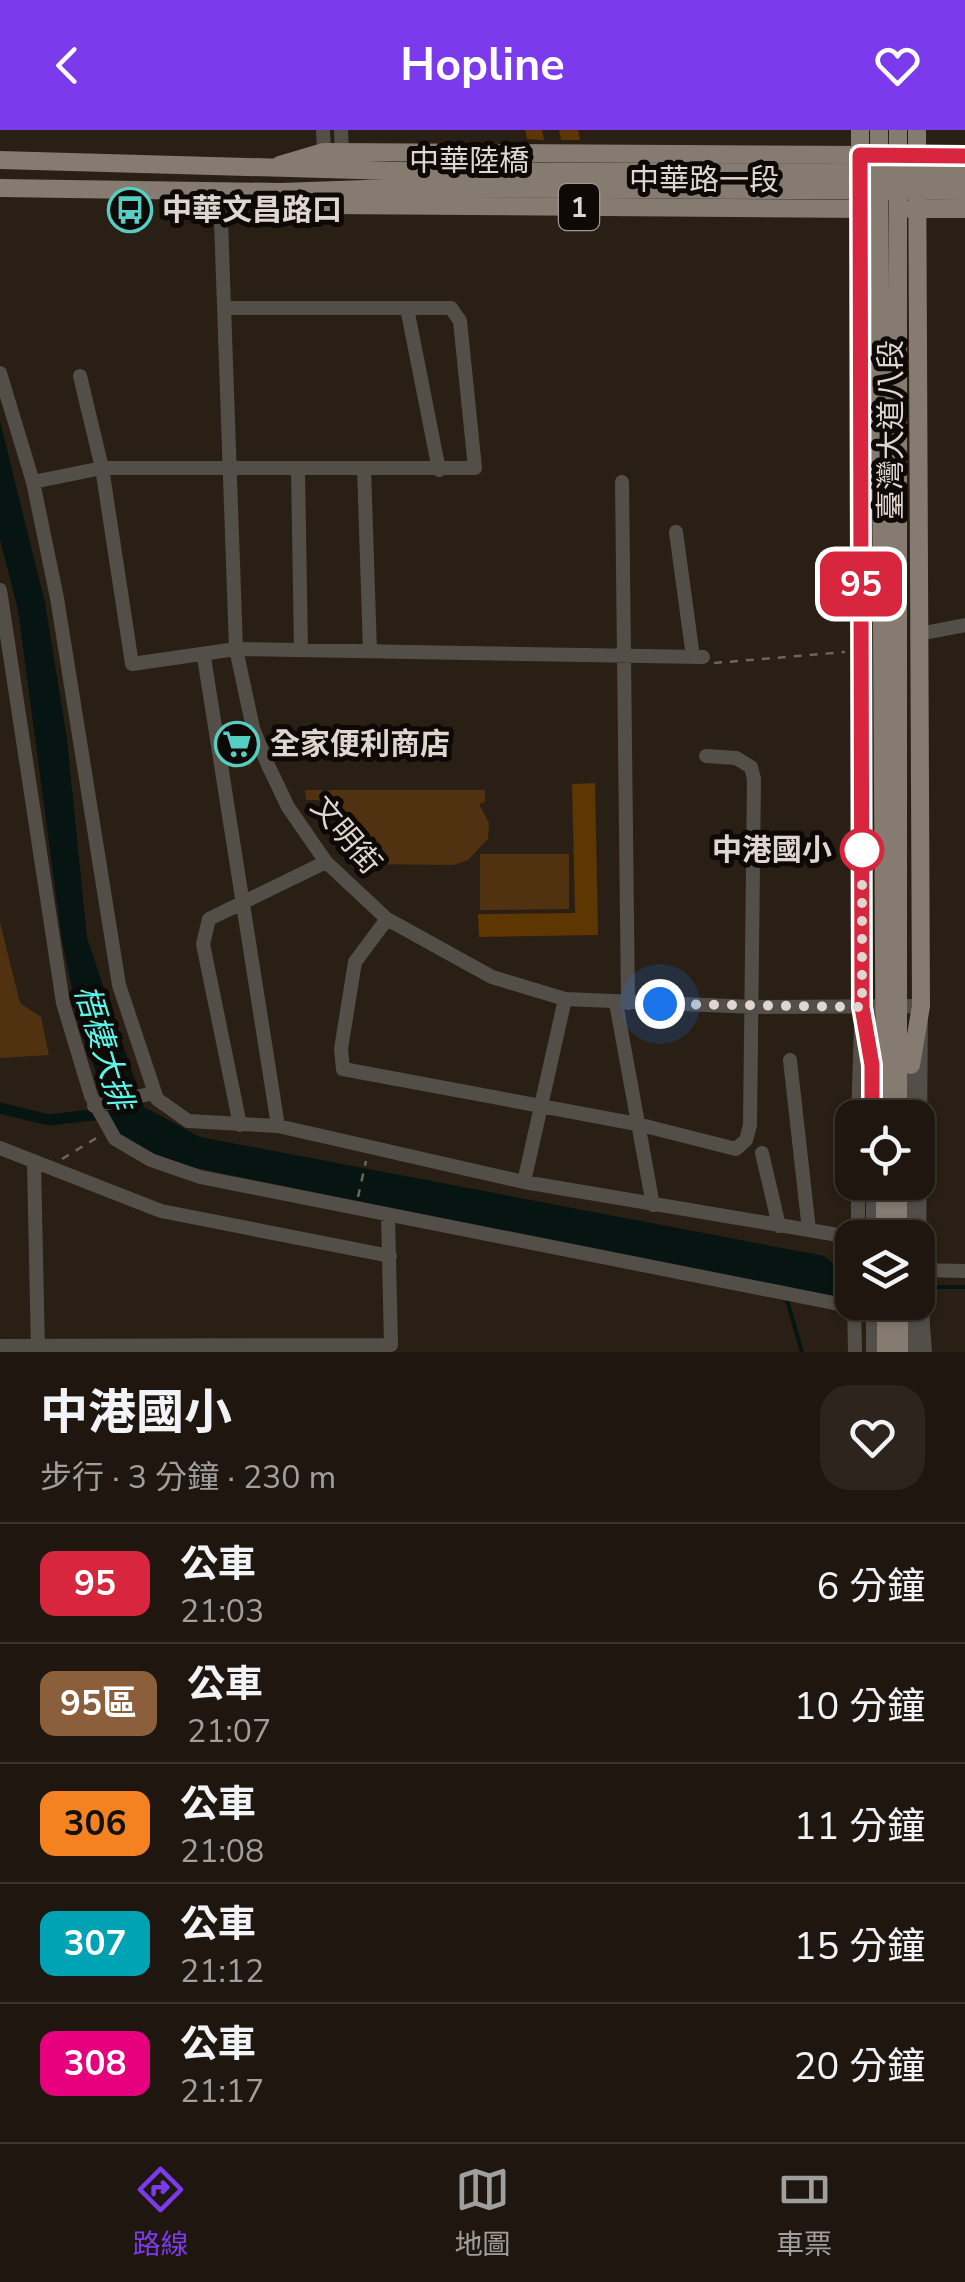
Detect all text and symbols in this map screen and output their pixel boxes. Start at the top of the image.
text: Hopline [400,35,565,96]
icon: back [40,38,95,93]
icon: heart [870,38,925,93]
street label: 中華陸橋 [409,141,529,182]
street label: 中華路一段 [629,160,779,201]
road number: 1 [559,184,599,230]
bus stop icon: 中華文昌路口 [107,187,153,233]
place label: 中華文昌路口 [162,190,342,231]
street label: 臺灣大道八段 [871,340,912,520]
line badge: 95 [816,552,906,616]
text: 95 [840,561,882,608]
supermarket icon: 全家便利商店 [214,721,260,767]
place label: 全家便利商店 [270,724,450,765]
street label: 文明街 [301,788,390,883]
marker: 中港國小 [841,829,883,871]
place label: 中港國小 [712,830,832,871]
your location [635,979,685,1029]
water label: 梧棲大排 [64,980,144,1118]
map controls [835,1100,935,1320]
button: locate [835,1100,935,1200]
button: layers [835,1220,935,1320]
text: 中港國小 [40,1380,232,1446]
button: heart [820,1385,925,1490]
text: 步行 · 3 分鐘 · 230 m [40,1456,336,1499]
text: 公車 [180,1539,256,1590]
text: 95 [74,1560,116,1607]
text: 6 分鐘 [816,1561,925,1612]
text: 21:03 [180,1590,264,1633]
text: 公車 [187,1659,263,1710]
text: 95區 [60,1680,137,1727]
text: 10 分鐘 [794,1681,925,1732]
text: 21:07 [187,1710,271,1753]
text: 公車 [180,1779,256,1830]
text: 306 [63,1800,127,1847]
text: 11 分鐘 [794,1801,925,1852]
text: 21:08 [180,1830,264,1873]
text: 公車 [180,1899,256,1950]
text: 307 [63,1920,127,1967]
text: 15 分鐘 [794,1921,925,1972]
text: 21:12 [180,1950,264,1993]
text: 公車 [180,2019,256,2070]
text: 308 [63,2040,127,2087]
text: 20 分鐘 [794,2041,925,2092]
text: 21:17 [180,2070,264,2113]
tab: 路線 [133,2162,189,2264]
tab: 地圖 [454,2162,510,2264]
tab: 車票 [776,2162,832,2264]

